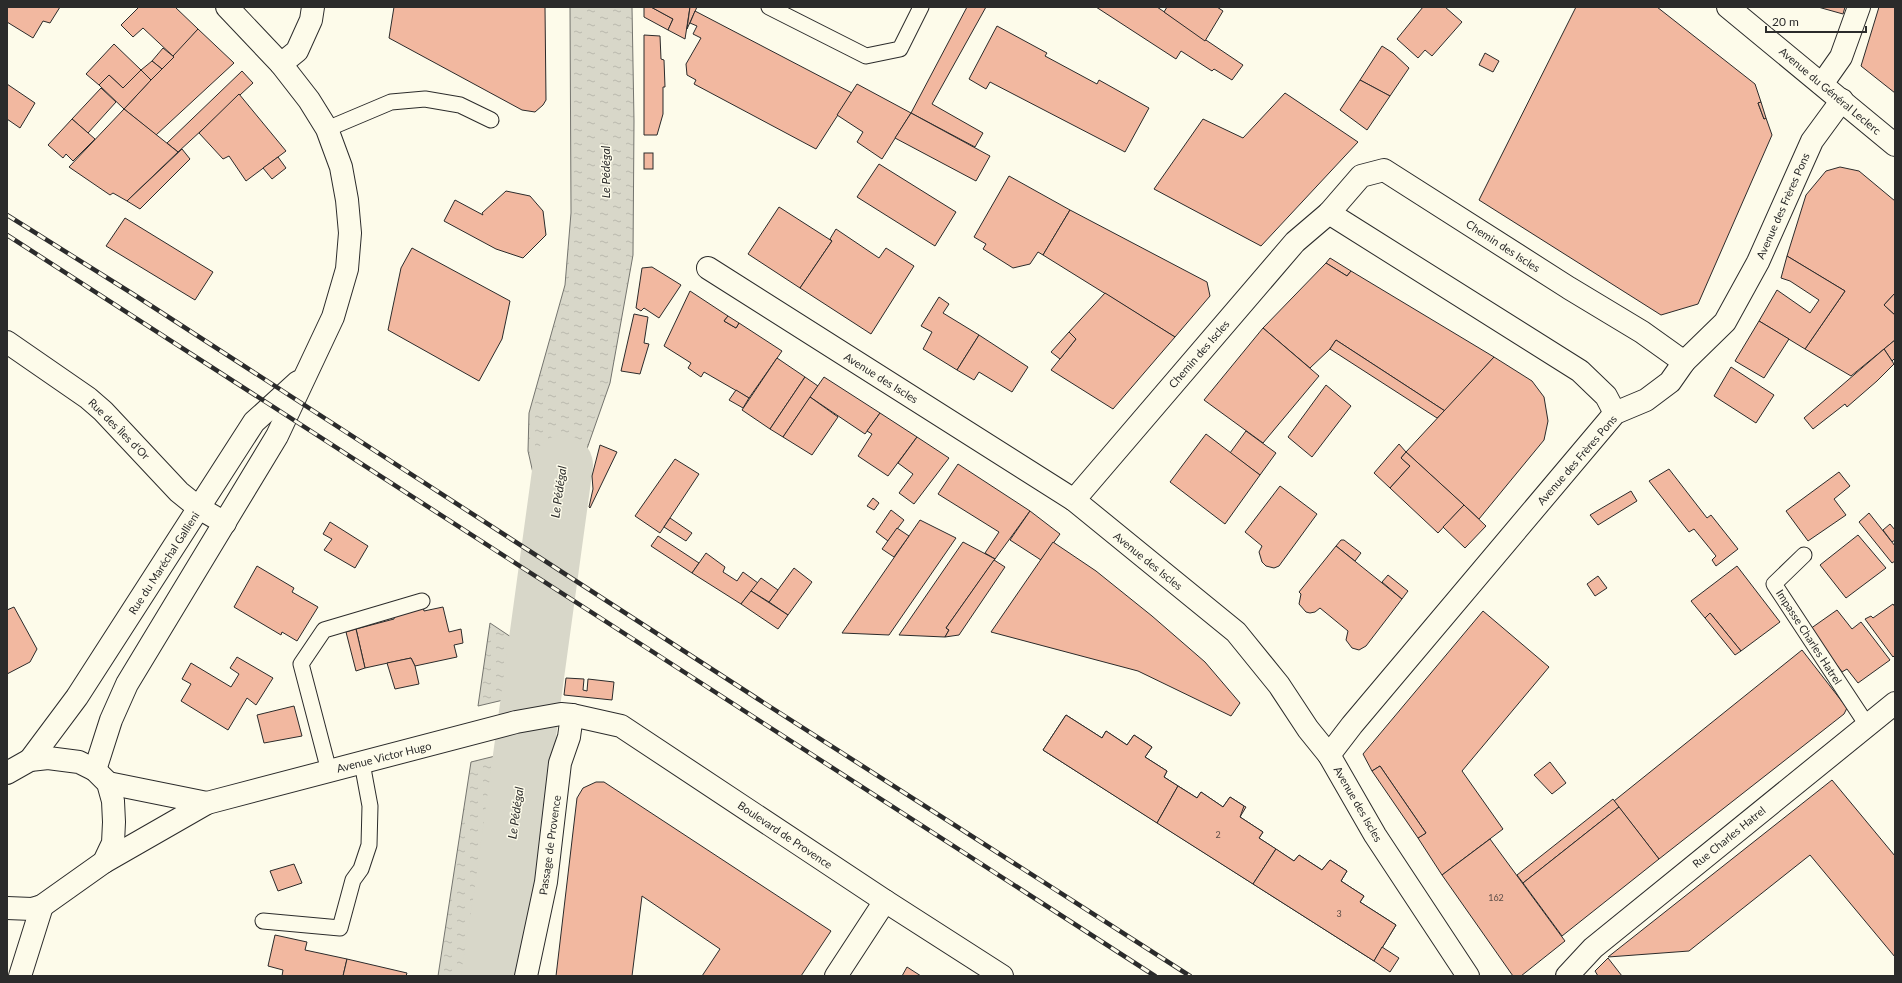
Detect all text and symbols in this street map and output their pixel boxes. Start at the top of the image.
scale bar [1766,8,1866,34]
text: 20 m [1772,14,1799,29]
street label: Avenue du Général Leclerc [1777,44,1884,137]
water label: Le Pédégal [598,145,613,198]
street label: Avenue des Frères Pons [1753,151,1812,261]
street label: Chemin des Iscles [1464,217,1543,274]
street label: Chemin des Iscles [1166,317,1232,390]
street label: Avenue des Iscles [842,350,921,406]
street label: Rue des Îles d'Or [86,395,153,462]
street label: Avenue des Frères Pons [1534,412,1619,507]
water label: Le Pédégal [547,465,570,519]
street label: Rue du Maréchal Gallieni [126,509,202,617]
street label: Avenue des Iscles [1111,529,1186,593]
street label: Impasse Charles Hatrel [1774,587,1845,687]
street label: Avenue Victor Hugo [335,738,433,775]
street label: Avenue des Iscles [1332,764,1385,844]
water label: Le Pédégal [504,786,527,840]
street label: Passage de Provence [536,794,563,896]
street label: Boulevard de Provence [736,798,835,871]
street label: Rue Charles Hatrel [1690,803,1768,870]
house number: 2 [1215,829,1221,840]
house number: 162 [1488,892,1504,903]
house number: 3 [1336,908,1342,919]

